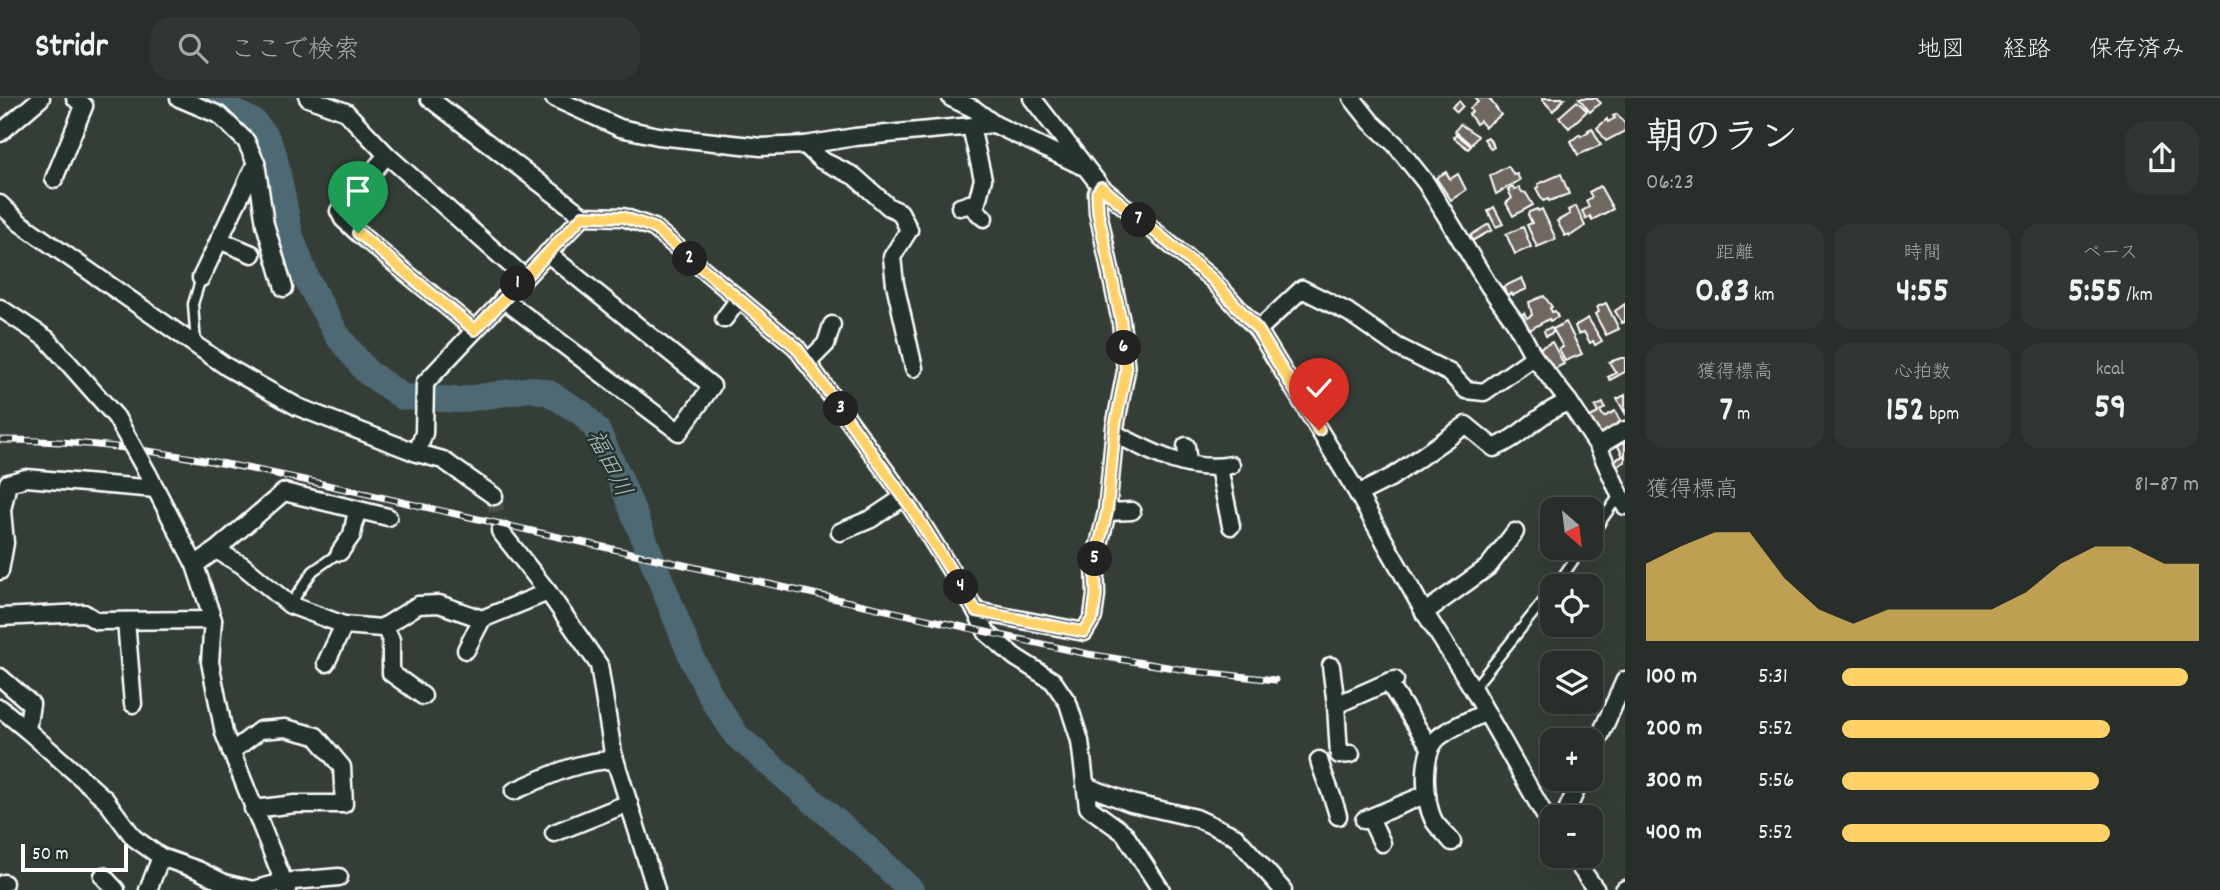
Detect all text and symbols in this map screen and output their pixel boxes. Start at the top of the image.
search box [150,17,640,80]
text: Stridr [35,25,108,72]
icon: search [174,29,212,67]
text: ここで検索 [230,33,360,70]
text: 地図 [1917,34,1965,68]
text: 経路 [2003,34,2051,68]
text: 保存済み [2089,34,2185,68]
text: 朝のラン [1646,113,1798,168]
button: share [2125,121,2199,195]
pin [328,161,388,233]
text: 06:23 [1646,167,1694,200]
icon: arrive [339,172,377,210]
pin: 7 [1122,202,1156,238]
text: 7 [1135,206,1142,233]
text: 距離 [1716,241,1754,268]
text: 時間 [1903,241,1942,268]
text: ペース [2082,241,2138,268]
pin: 2 [672,242,708,276]
text: 2 [685,245,694,272]
pin: 1 [500,266,536,302]
text: 0.83 [1695,268,1749,318]
text: 4:55 [1896,268,1949,318]
text: 5:55 [2068,268,2122,318]
text: 1 [515,270,520,297]
text: km [1749,283,1775,310]
text: /km [2122,283,2153,310]
pin: 6 [1106,330,1142,366]
text: 6 [1119,334,1128,361]
text: kcal [2096,357,2125,384]
pin [1289,358,1349,430]
text: 獲得標高 [1697,360,1773,387]
text: 心拍数 [1894,360,1951,387]
icon: check [1300,369,1338,407]
text: 59 [2094,384,2126,434]
text: 7 [1719,387,1733,437]
text: 152 [1886,387,1925,437]
pin: 3 [824,392,858,426]
text: 3 [836,395,845,422]
text: m [1733,402,1750,429]
text: bpm [1925,402,1959,429]
water label: 福田川 [576,425,639,504]
text: 81–87 m [2134,469,2199,502]
text: 獲得標高 [1646,475,1738,508]
north arrow [1540,497,1603,560]
map controls [1540,497,1603,868]
pin: 5 [1078,542,1112,576]
text: 5 [1090,545,1099,572]
pin: 4 [944,570,978,604]
text: 4 [957,573,964,600]
button: locate [1540,574,1603,637]
button: layers [1540,651,1603,714]
text: 100 m [1646,661,1697,694]
text: 5:31 [1758,661,1788,694]
text: 200 m [1646,713,1702,746]
text: 5:52 [1758,713,1793,746]
button: + [1540,728,1603,791]
text: 300 m [1646,765,1702,798]
text: 5:56 [1758,765,1794,798]
button: − [1540,805,1603,868]
text: 400 m [1646,817,1702,850]
text: 5:52 [1758,817,1793,850]
scale bar [21,841,128,873]
text: 50 m [32,842,69,869]

